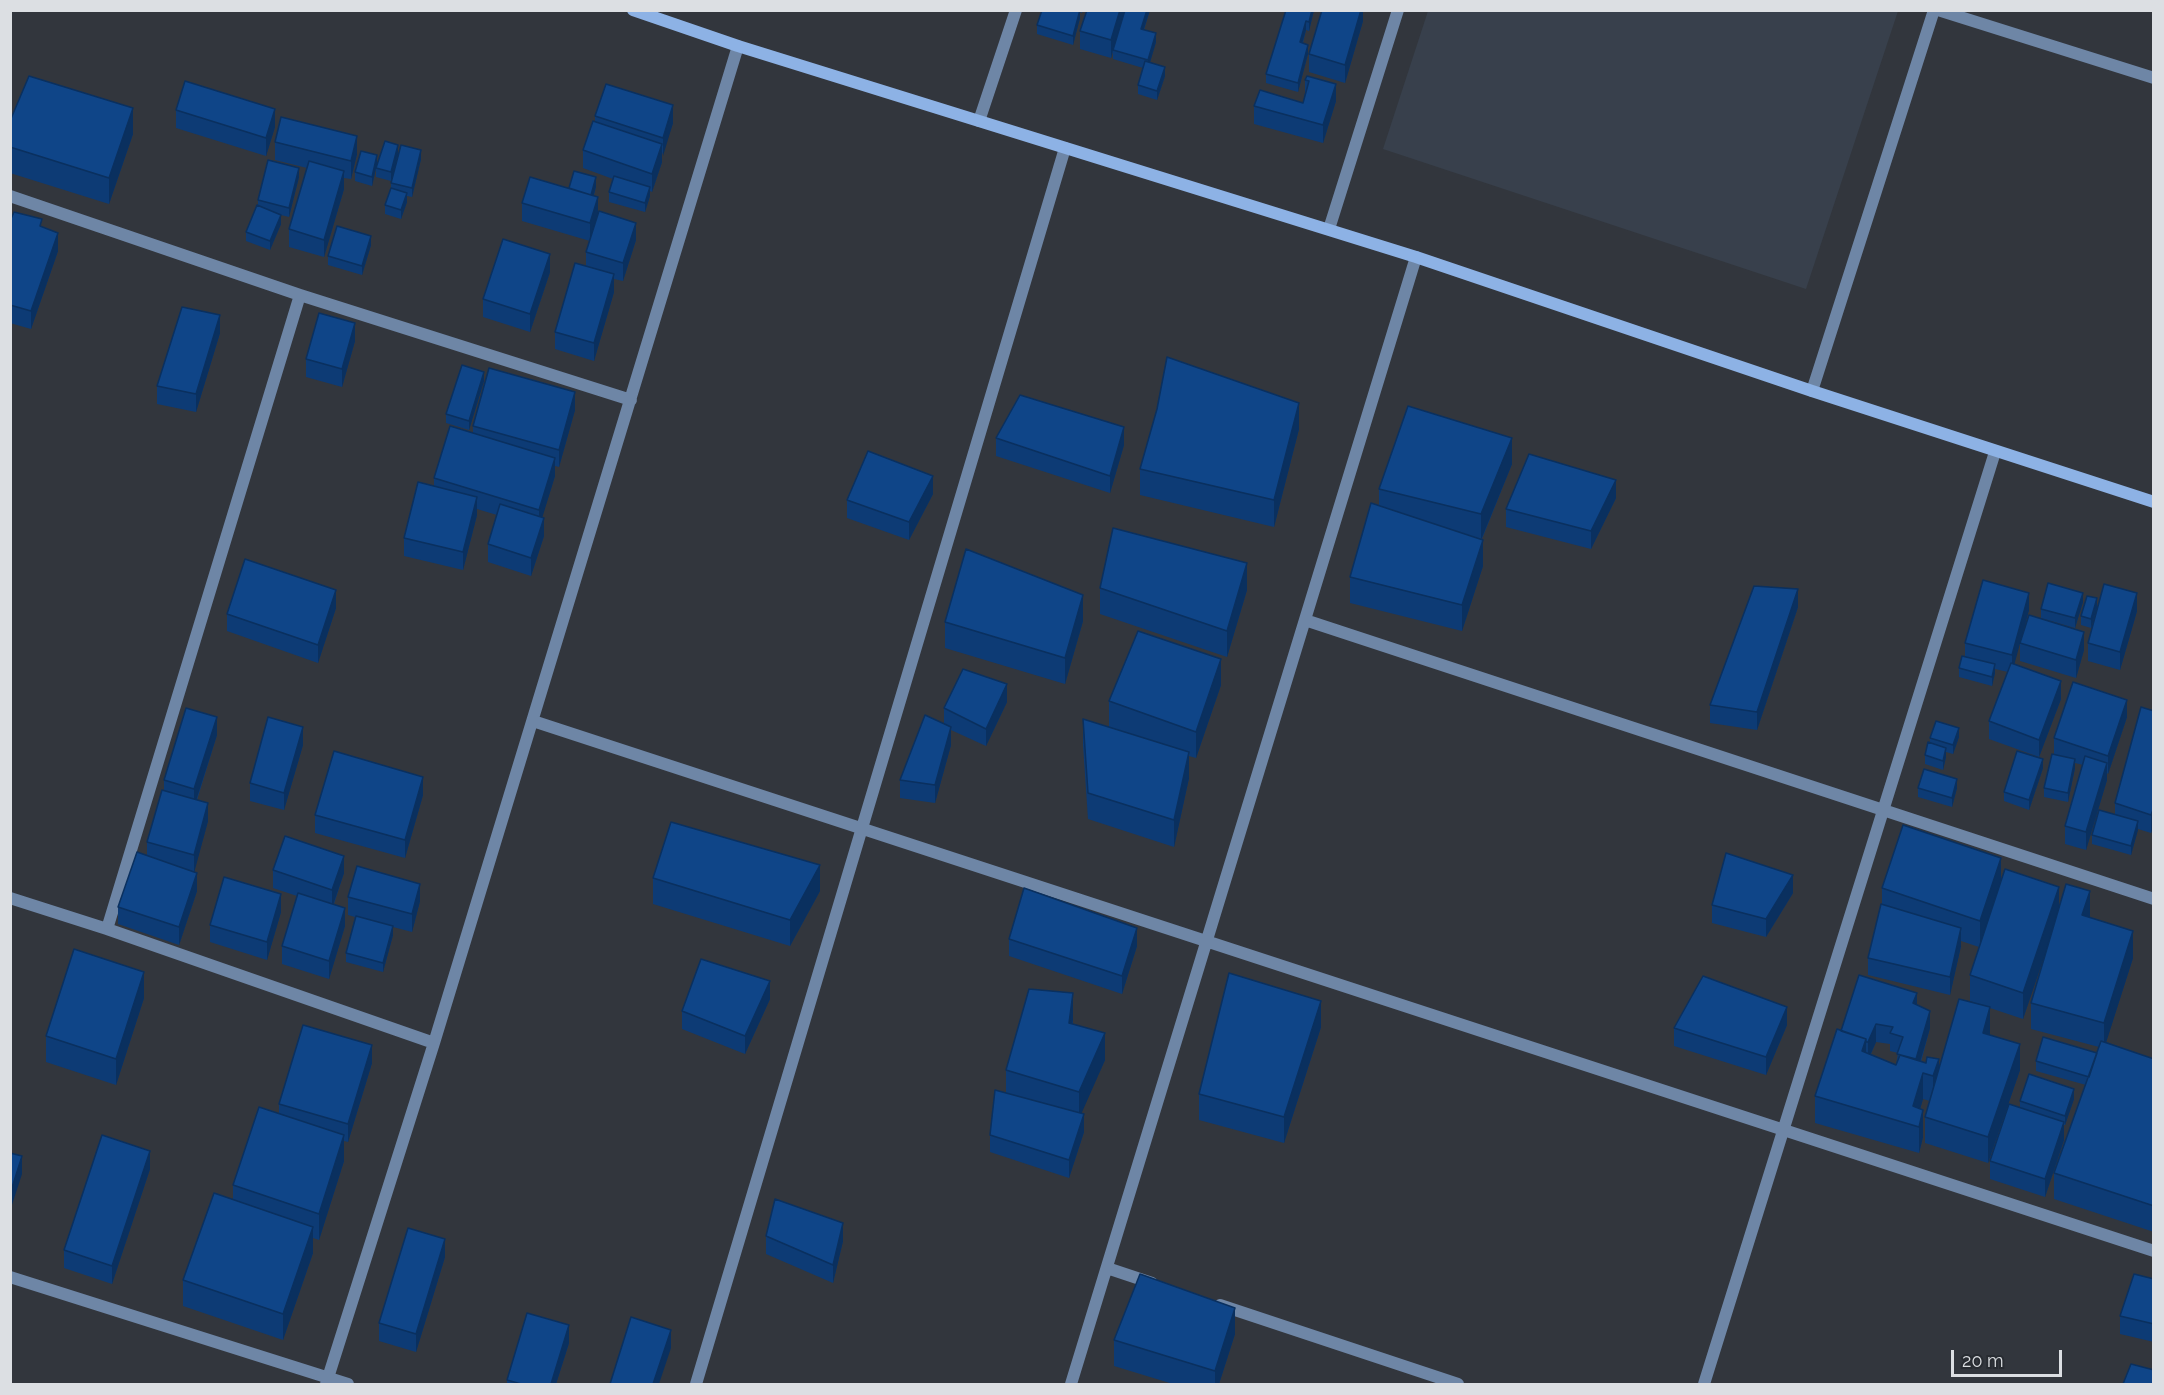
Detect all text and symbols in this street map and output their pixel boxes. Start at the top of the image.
scale bar [1954,1338,2065,1376]
text: 20 m [1962,1350,2004,1371]

